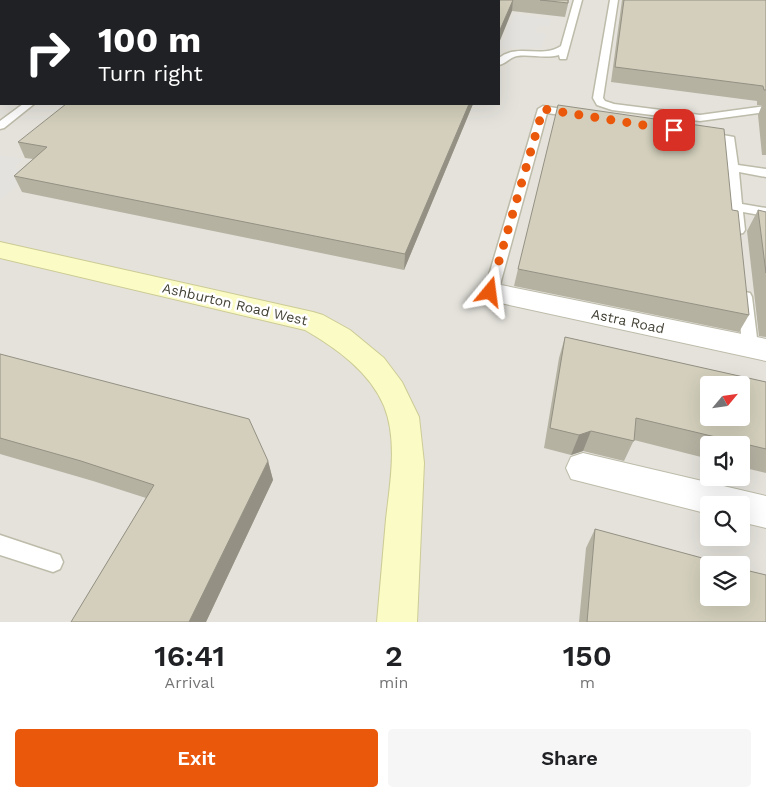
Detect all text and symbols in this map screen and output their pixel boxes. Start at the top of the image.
text: 100 m [98,19,201,61]
icon: right [15,20,80,85]
text: Turn right [98,61,203,86]
pin [653,109,695,151]
icon: arrive [660,116,688,144]
position arrow [463,265,515,317]
street label: Ashburton Road West [161,279,309,329]
street label: Astra Road [590,305,666,337]
north arrow [700,376,750,426]
map controls [700,376,750,606]
button: sound [700,436,750,486]
button: search [700,496,750,546]
button: layers [700,556,750,606]
text: 16:41 [154,638,225,673]
text: 2 [385,638,403,673]
text: 150 [563,638,612,673]
text: Arrival [165,673,215,692]
text: min [379,673,409,692]
text: m [580,673,595,692]
button: Exit [15,729,378,787]
button: Share [388,729,751,787]

